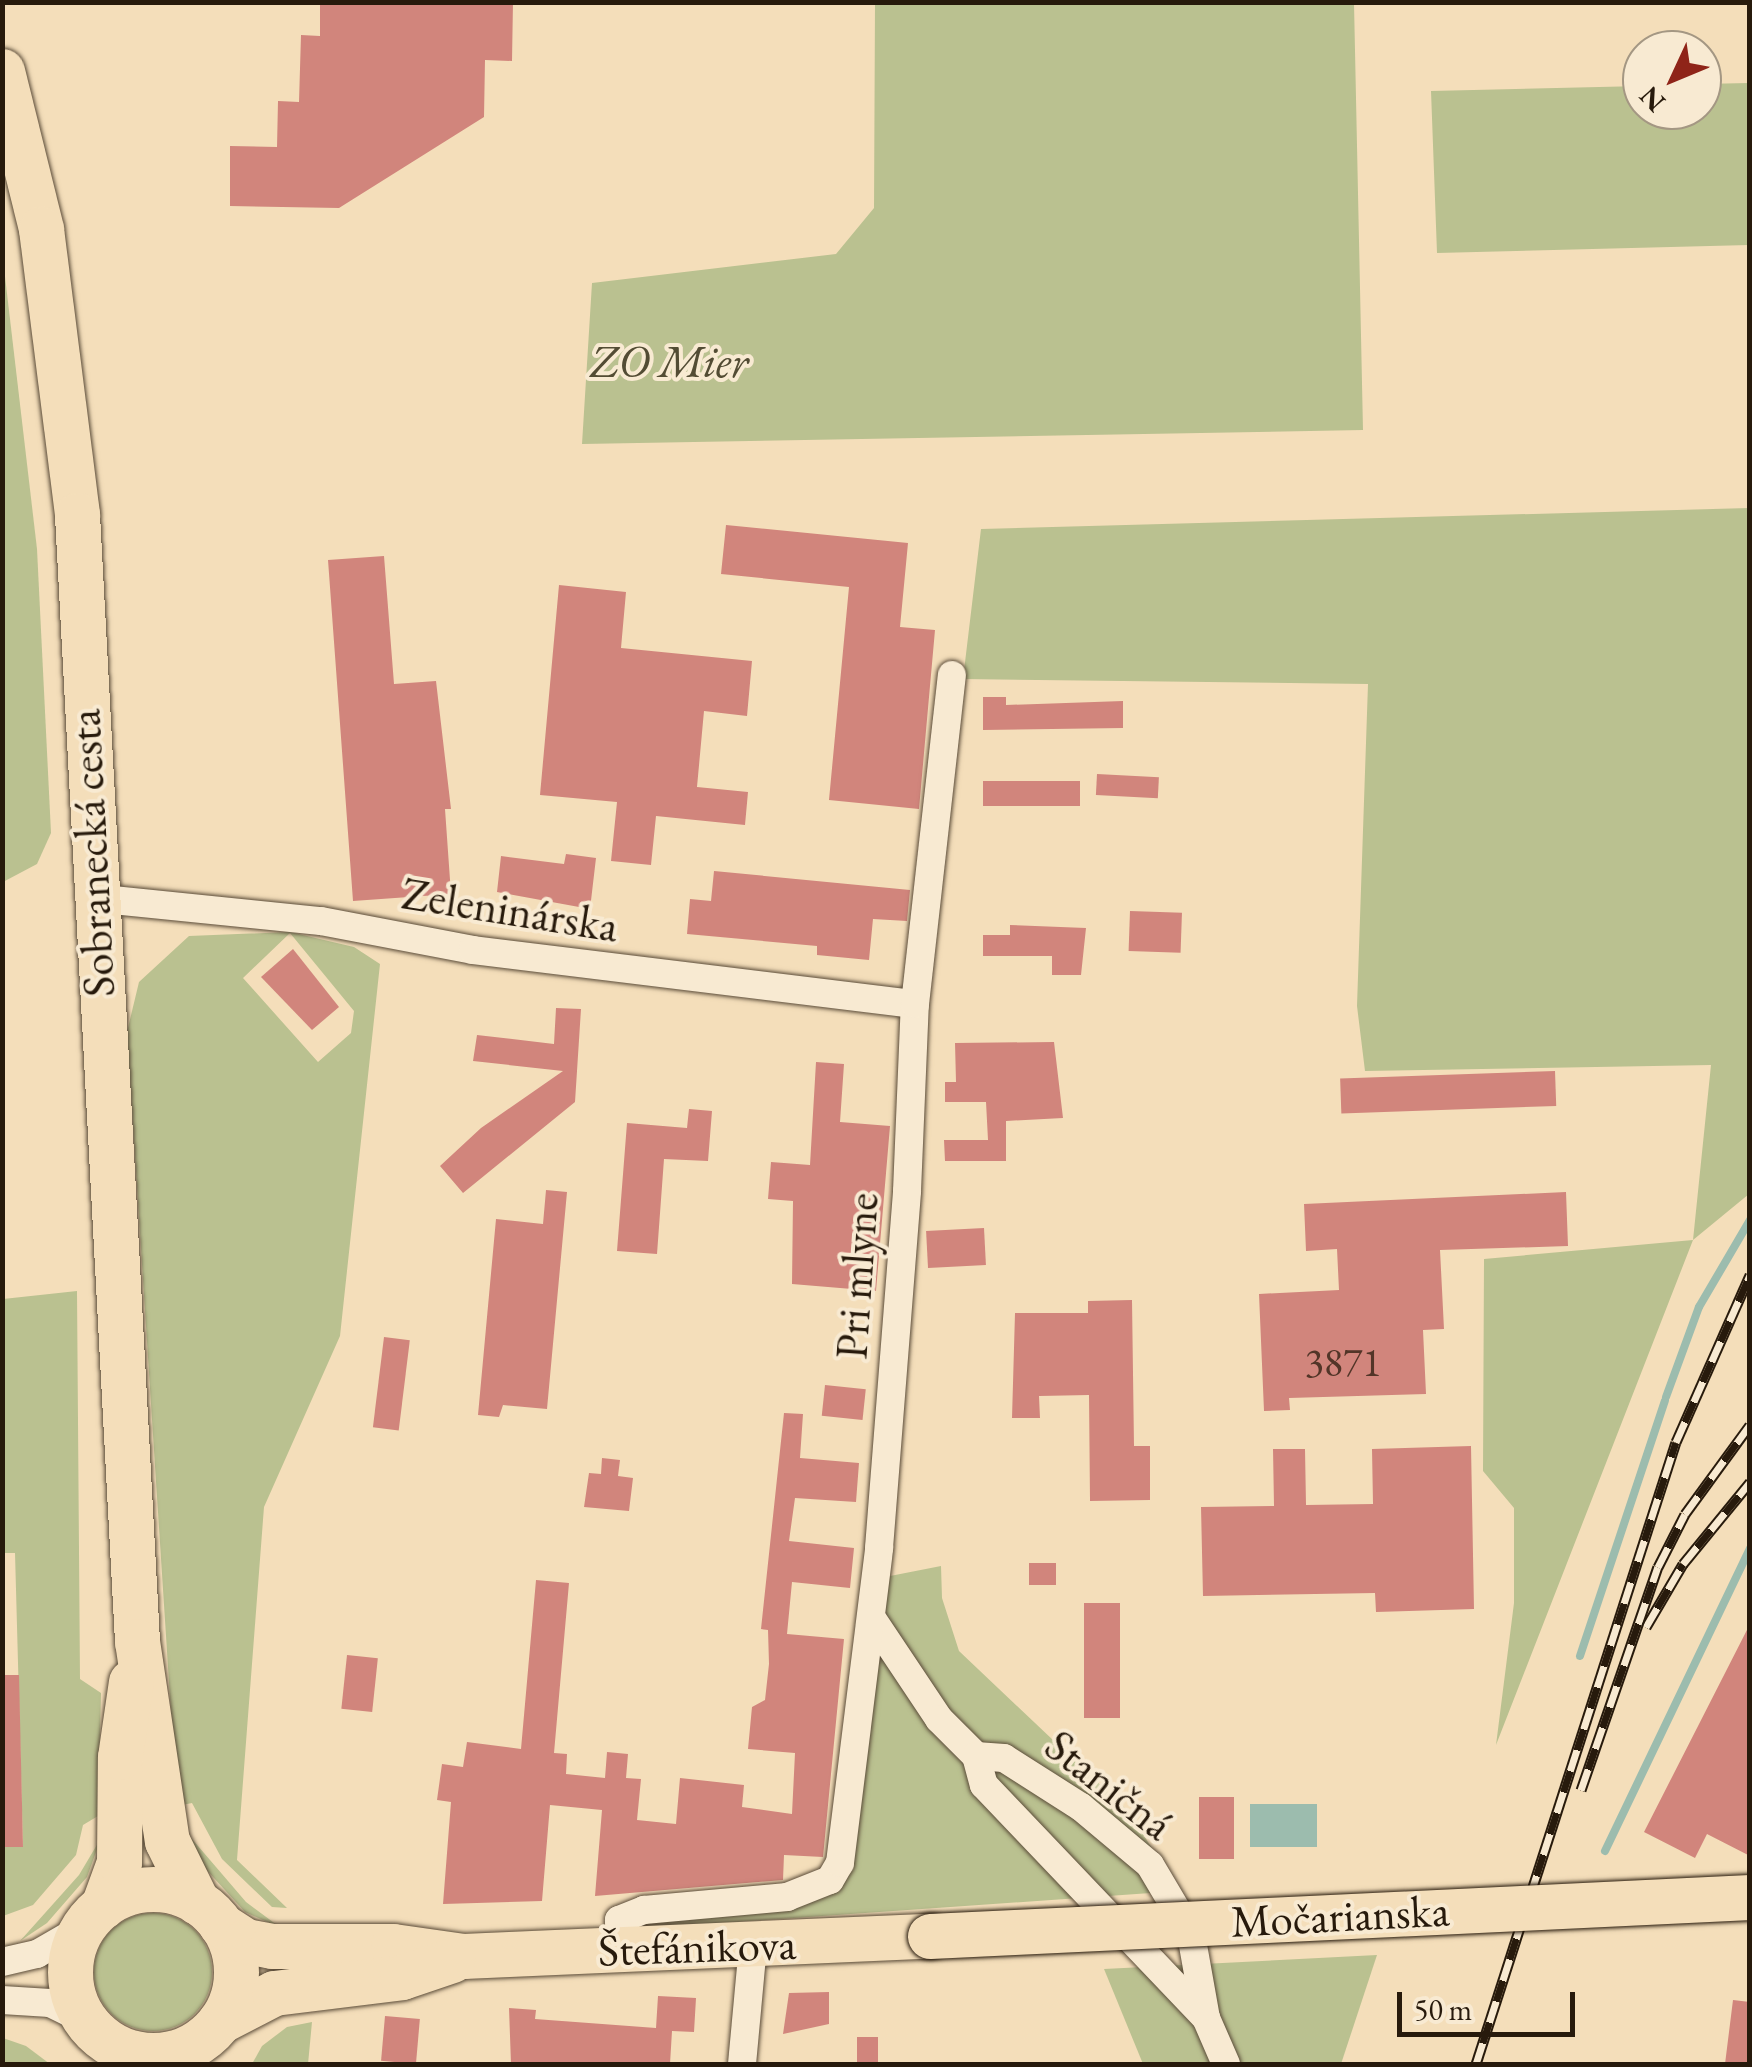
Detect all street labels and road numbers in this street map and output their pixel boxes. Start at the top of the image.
street label: Sobranecká cesta [57,708,127,998]
street label: Zeleninárska [398,866,622,954]
street label: Pri mlyne [824,1191,890,1361]
street label: Staničná [1034,1718,1184,1852]
street label: Močarianska [1229,1883,1451,1949]
street label: Štefánikova [597,1917,797,1977]

